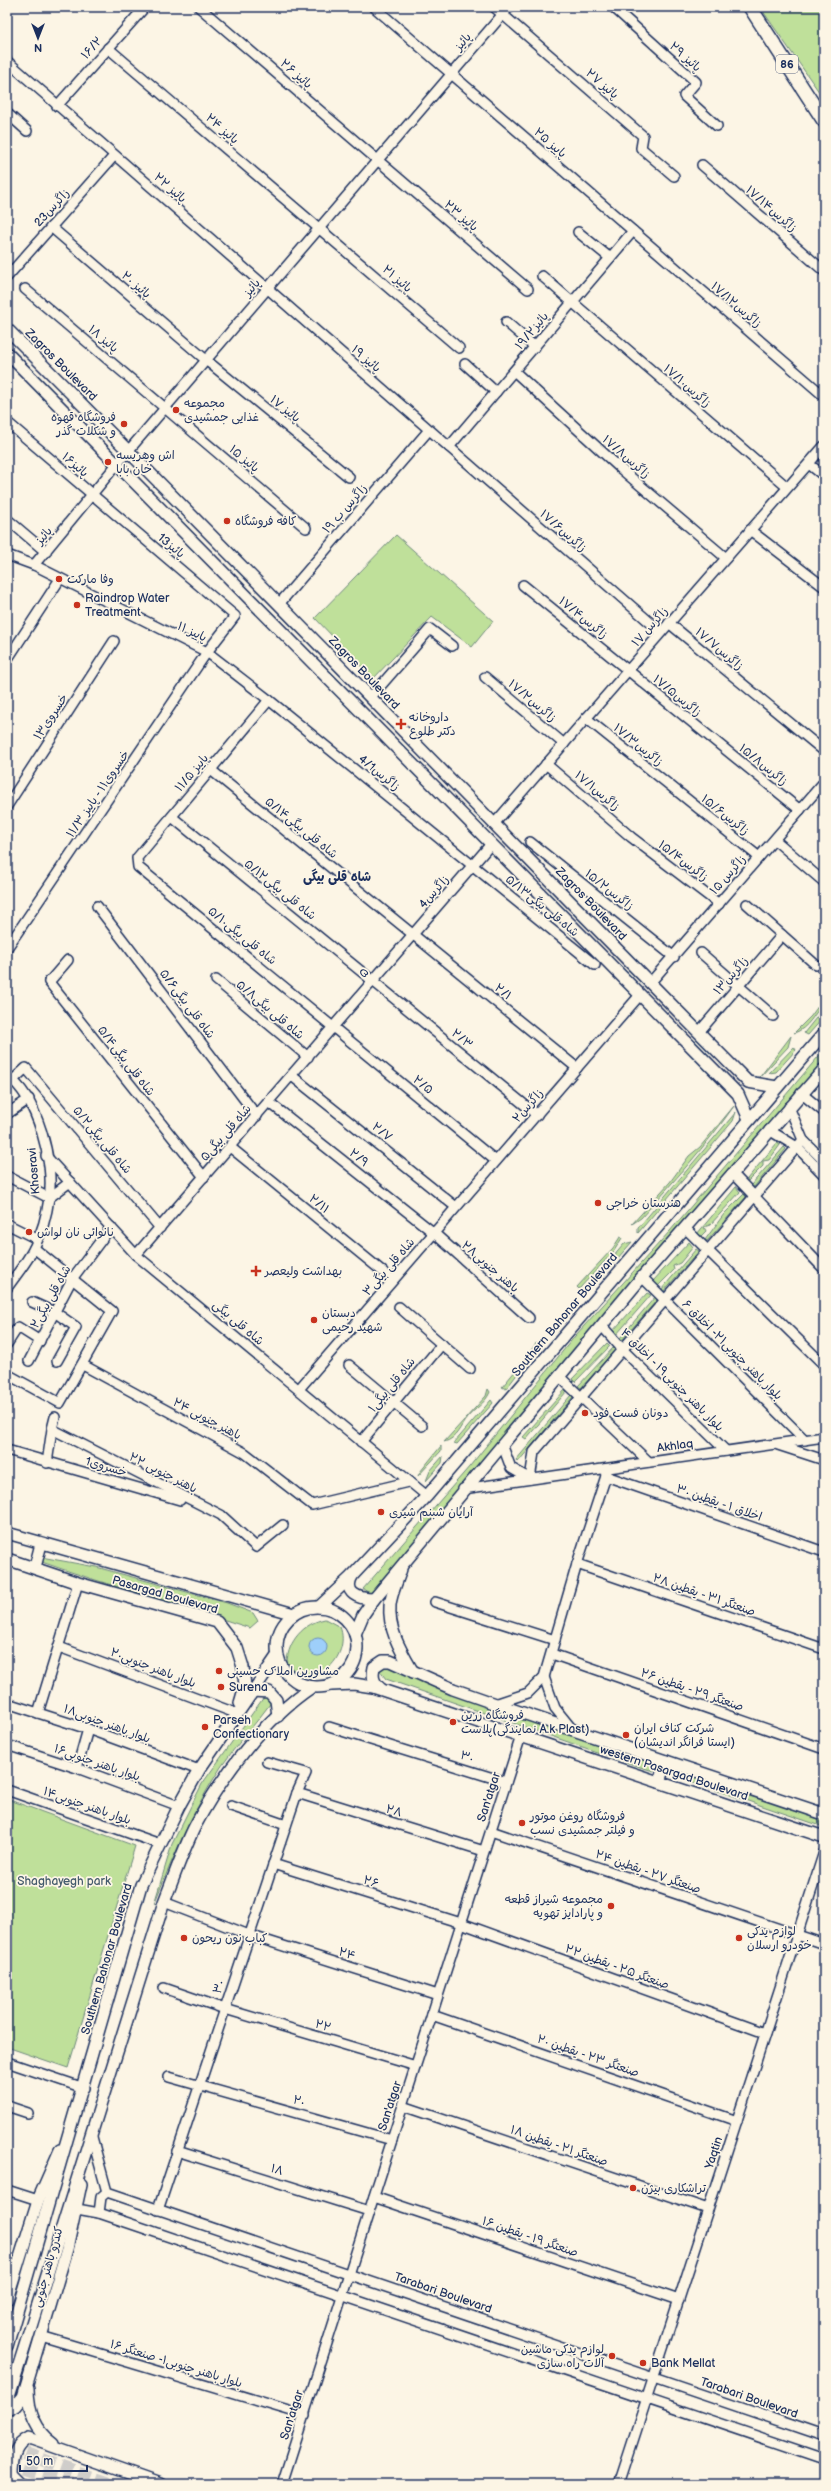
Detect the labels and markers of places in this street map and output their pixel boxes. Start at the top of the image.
place label: مجموعه غذایی جمشیدی [184,396,259,425]
marker: مجموعه غذایی جمشیدی [171,405,181,415]
place label: فروشگاه قهوه و شکلات گذر [51,410,116,439]
marker: فروشگاه قهوه و شکلات گذر [119,419,129,429]
place label: اش وهريسه خان بابا [116,448,175,477]
marker: اش وهريسه خان بابا [103,457,113,467]
place label: کافه فروشگاه [235,514,296,529]
marker: کافه فروشگاه [222,516,232,526]
place label: وفا مارکت [67,572,114,587]
marker: وفا مارکت [54,574,64,584]
place label: Raindrop Water Treatment [85,591,170,620]
marker: Raindrop Water Treatment [72,600,82,610]
place label: داروخانه دکتر طلوع [409,710,456,740]
marker: داروخانه دکتر طلوع [396,719,406,729]
place label: هنرستان خراجی [606,1196,681,1211]
marker: هنرستان خراجی [593,1198,603,1208]
place label: نانوائی نان لواش [37,1225,114,1240]
marker: نانوائی نان لواش [24,1227,34,1237]
place label: بهداشت ولیعصر [264,1264,342,1279]
marker: بهداشت ولیعصر [250,1265,262,1277]
place label: دبستان شهید رحیمی [322,1306,383,1335]
marker: دبستان شهید رحیمی [309,1315,319,1325]
place label: دونان فست فود [593,1406,669,1421]
marker: دونان فست فود [580,1408,590,1418]
place label: آرایان شبنم شیری [389,1505,474,1521]
marker: آرایان شبنم شیری [376,1507,386,1517]
place label: مشاورین املاک حسینی [227,1664,339,1679]
marker: مشاورین املاک حسینی [214,1666,224,1676]
place label: Surena [229,1680,268,1695]
marker: Surena [216,1682,226,1692]
place label: فروشگاه زرین پلاست(نمایندگی A.k Plast) [461,1708,589,1737]
place label: Parseh Confectionary [213,1713,290,1742]
marker: فروشگاه زرین پلاست(نمایندگی A.k Plast) [448,1717,458,1727]
place label: شرکت کناف ایران (ایستا فرانگر اندیشان) [634,1721,735,1750]
marker: Parseh Confectionary [200,1722,210,1732]
marker: شرکت کناف ایران (ایستا فرانگر اندیشان) [621,1730,631,1740]
place label: فروشگاه روغن موتور و فیلتر جمشیدی نسب [529,1809,635,1838]
marker: فروشگاه روغن موتور و فیلتر جمشیدی نسب [517,1818,527,1828]
place label: مجموعه شیراز قطعه و پارادایز تهویه [505,1892,603,1921]
marker: مجموعه شیراز قطعه و پارادایز تهویه [606,1901,616,1911]
place label: لوازم یدکی خودرو ارسلان [747,1924,812,1953]
place label: کباب نون ریحون [192,1931,267,1946]
marker: کباب نون ریحون [179,1933,189,1943]
marker: لوازم یدکی خودرو ارسلان [734,1933,744,1943]
place label: تراشکاری بیژن [641,2181,706,2196]
marker: تراشکاری بیژن [628,2183,638,2193]
place label: لوازم یدکی ماشین آلات راه سازی [521,2342,605,2371]
marker: لوازم یدکی ماشین آلات راه سازی [607,2351,617,2361]
place label: Bank Mellat [651,2356,715,2371]
marker: Bank Mellat [638,2358,648,2368]

